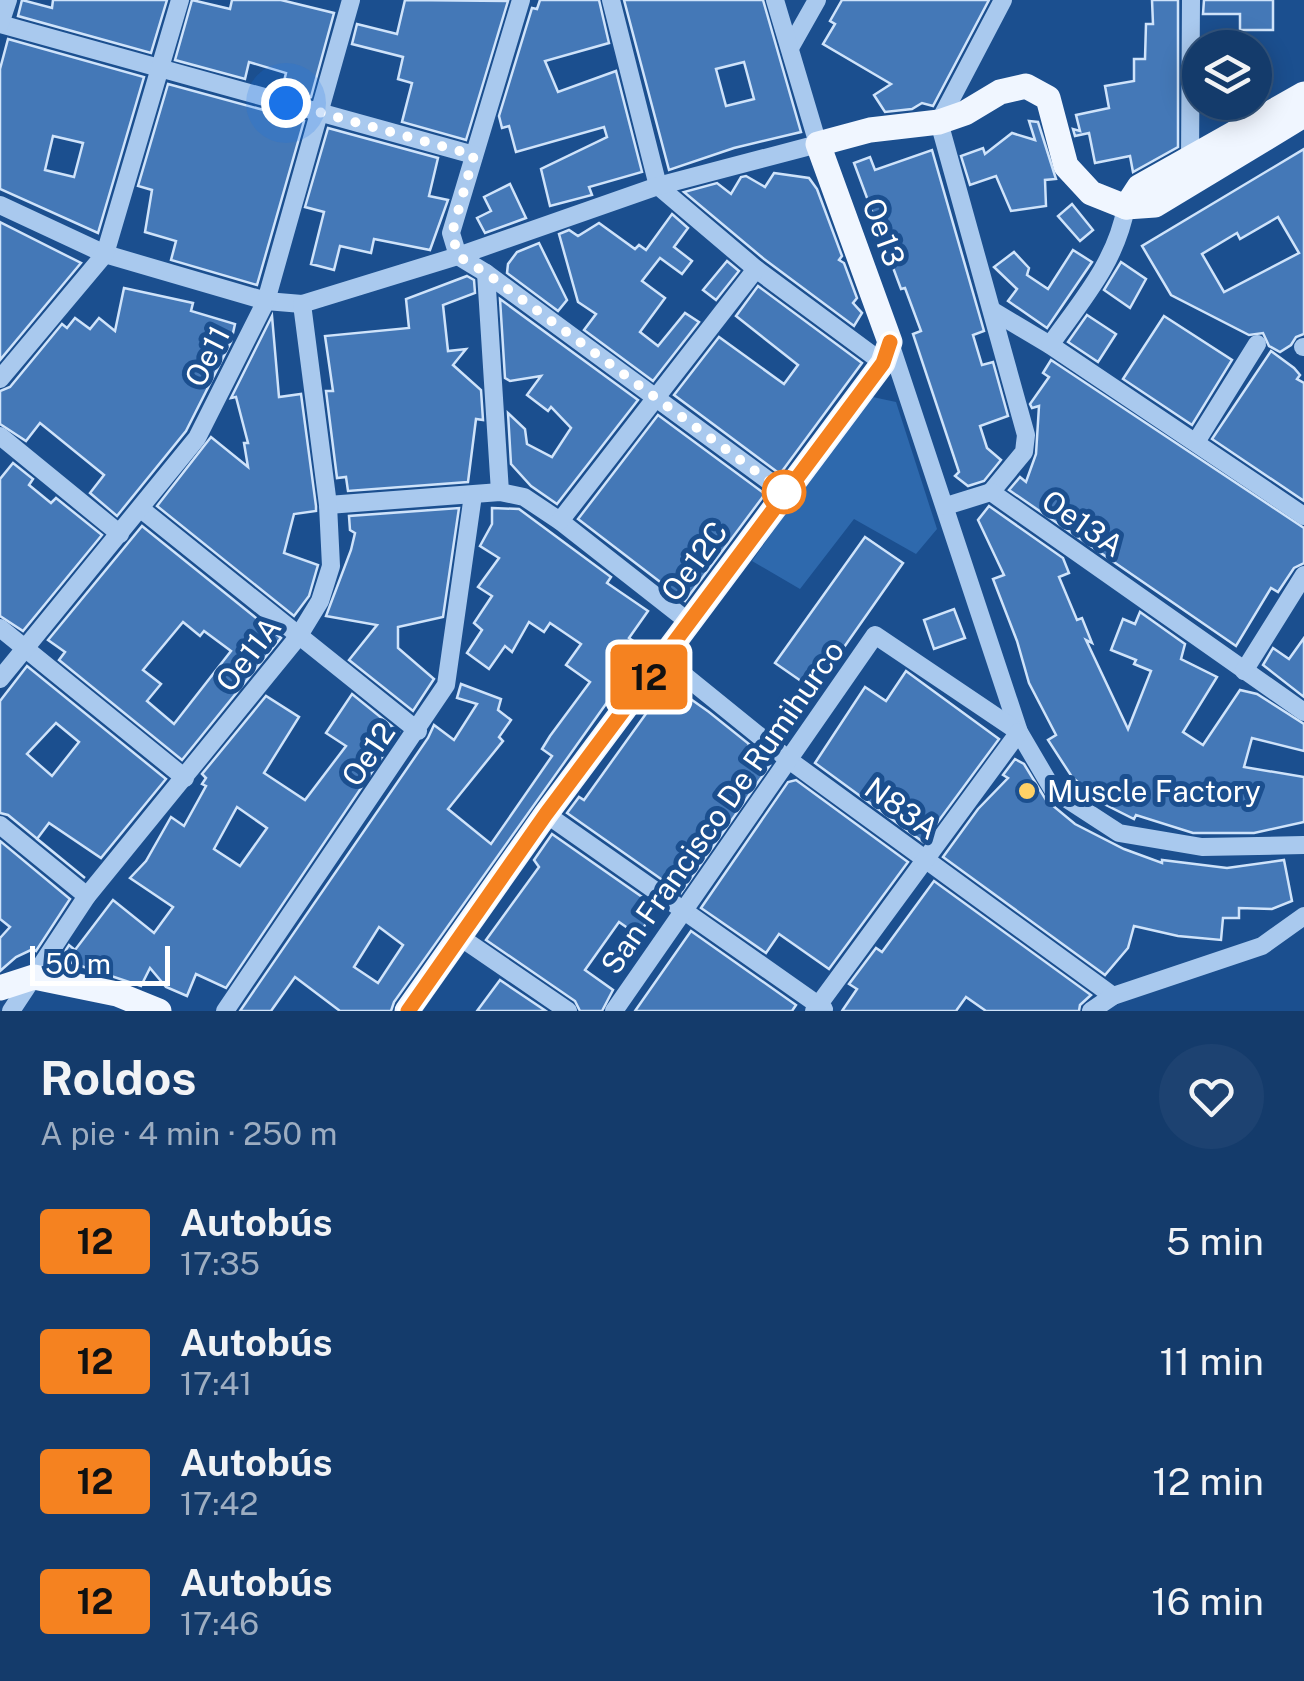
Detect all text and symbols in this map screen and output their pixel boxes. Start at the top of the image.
map controls [1182,30,1272,120]
button: layers [1182,30,1272,120]
your location [261,78,311,128]
street label: Oe13 [855,193,913,271]
street label: Oe11 [177,320,237,392]
unlabelled marker [763,471,805,513]
street label: Oe13A [1035,482,1131,564]
street label: Oe12C [653,514,735,608]
street label: Oe11A [208,610,288,698]
street label: San Francisco De Rumihurco [593,633,851,981]
line badge: 12 [604,644,694,710]
text: 12 [630,657,668,698]
street label: Oe12 [334,715,402,793]
street label: N83A [858,769,946,847]
place label: Muscle Factory [1047,773,1261,809]
marker: Muscle Factory [1016,780,1038,802]
scale bar [30,941,170,986]
text: 50 m [45,947,111,980]
button: heart [1159,1044,1264,1149]
text: Roldos [40,1049,197,1106]
text: A pie · 4 min · 250 m [40,1115,338,1152]
text: Autobús [180,1200,332,1245]
text: 5 min [1166,1219,1264,1264]
text: 12 [76,1221,114,1262]
text: 17:35 [180,1245,260,1282]
text: Autobús [180,1320,332,1365]
text: 11 min [1159,1339,1264,1384]
text: 12 [76,1341,114,1382]
text: 17:41 [180,1365,252,1402]
text: Autobús [180,1440,332,1485]
text: 12 min [1152,1459,1264,1504]
text: 12 [76,1461,114,1502]
text: 17:42 [180,1485,258,1522]
text: Autobús [180,1560,332,1605]
text: 16 min [1151,1579,1264,1624]
text: 12 [76,1581,114,1622]
text: 17:46 [180,1605,259,1642]

